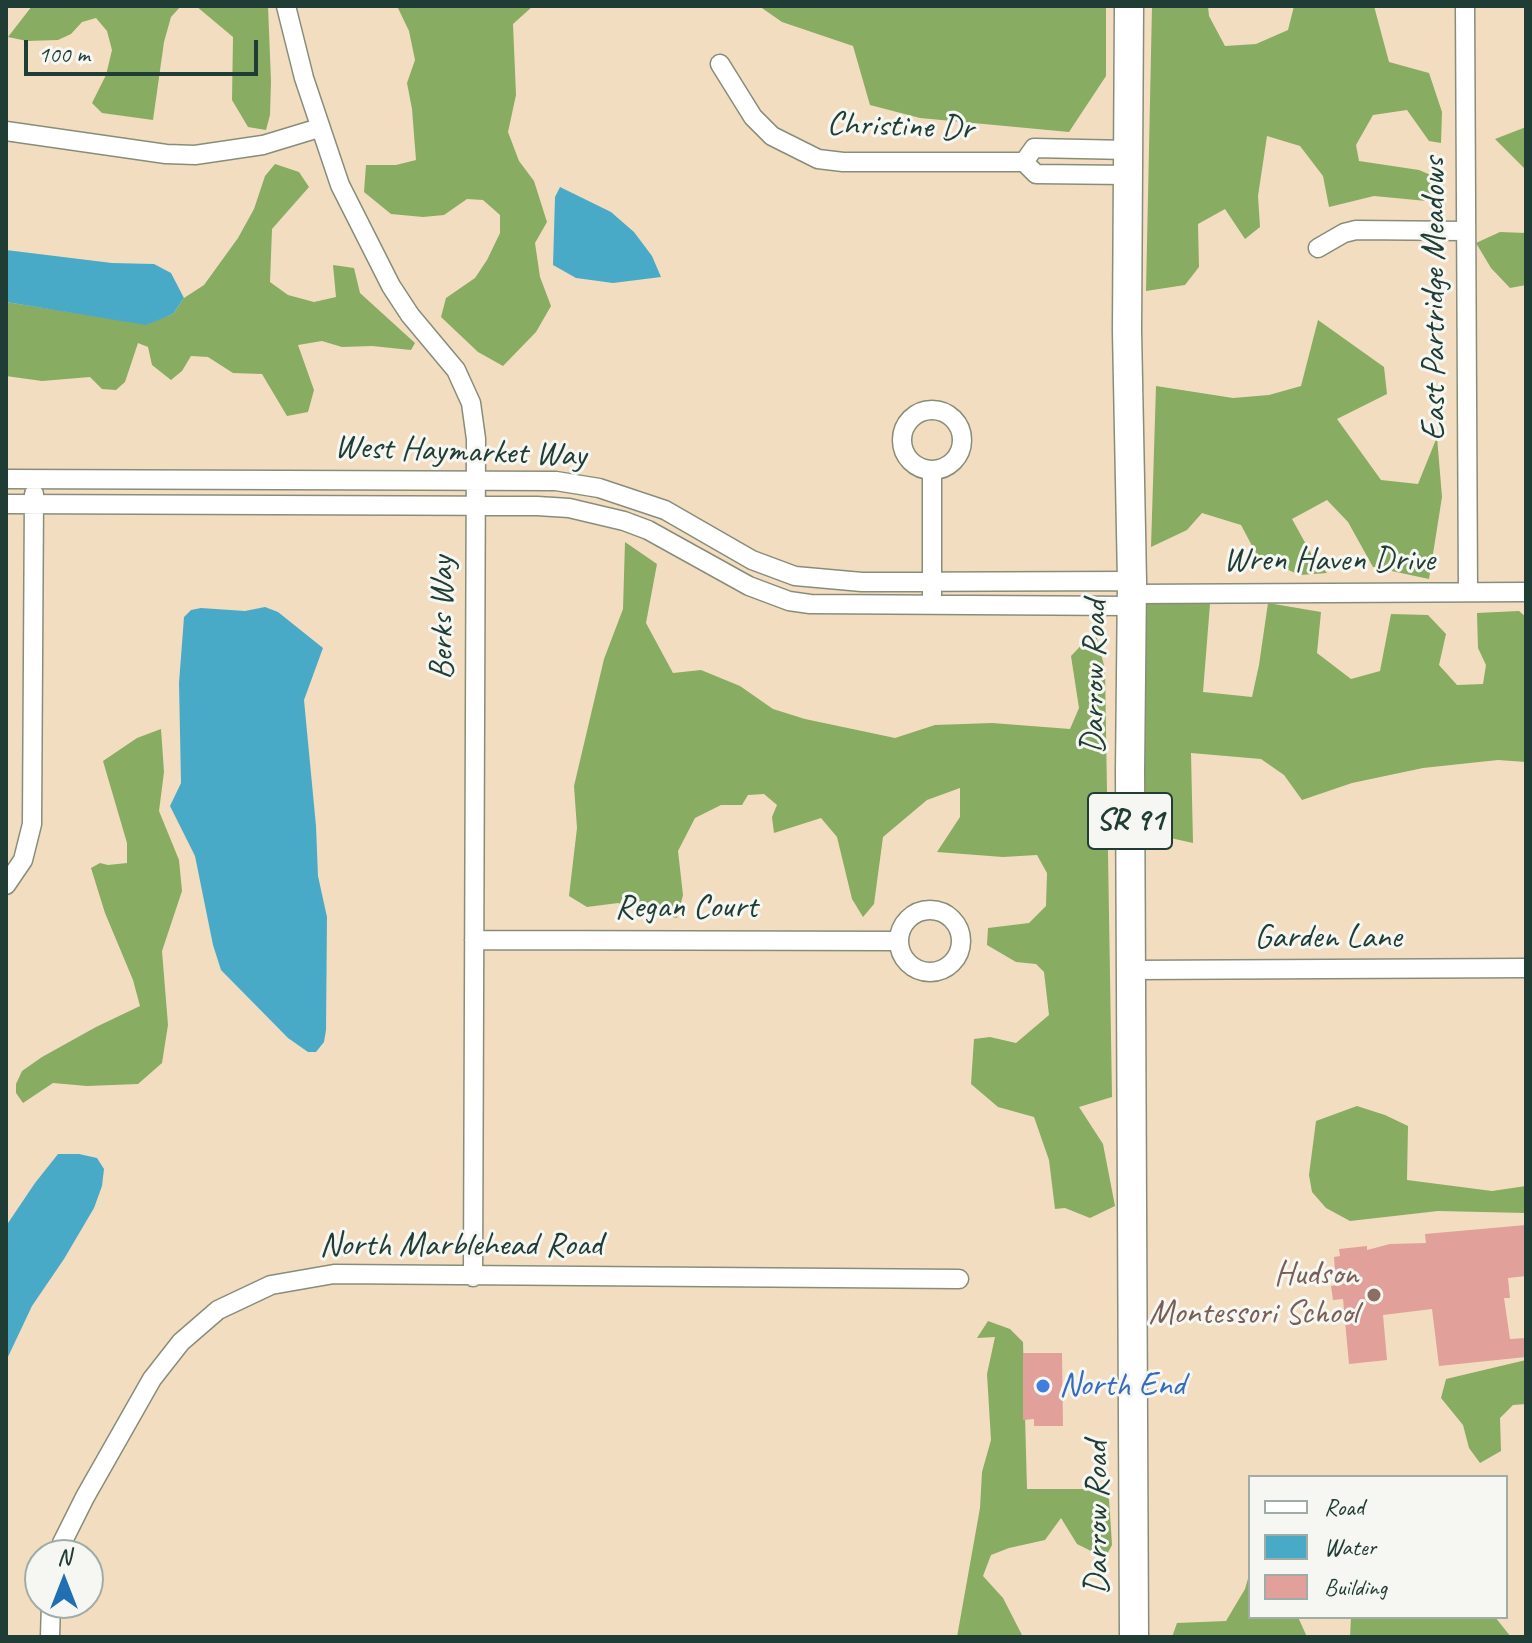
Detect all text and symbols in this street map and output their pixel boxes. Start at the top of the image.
scale bar [28,24,262,74]
text: 100 m [38,39,90,69]
street label: Christine Dr [826,104,974,150]
street label: East Partridge Meadows [1415,157,1455,441]
street label: West Haymarket Way [333,427,587,477]
street label: Wren Haven Drive [1223,541,1435,581]
street label: Berks Way [423,556,463,680]
street label: Darrow Road [1073,600,1117,754]
road number: SR 91 [1088,793,1172,849]
street label: Regan Court [615,888,757,928]
street label: Garden Lane [1254,918,1402,958]
street label: North Marblehead Road [320,1226,602,1266]
place label: Hudson Montessori School [1149,1255,1358,1334]
marker: Hudson Montessori School [1365,1286,1383,1304]
place label: North End [1059,1366,1185,1406]
marker: North End [1034,1377,1052,1395]
street label: Darrow Road [1078,1441,1118,1595]
legend [1248,1475,1508,1619]
text: Road [1324,1492,1364,1522]
text: Water [1324,1532,1376,1562]
north arrow [24,1539,104,1619]
text: N [57,1543,71,1571]
text: Building [1324,1572,1387,1602]

